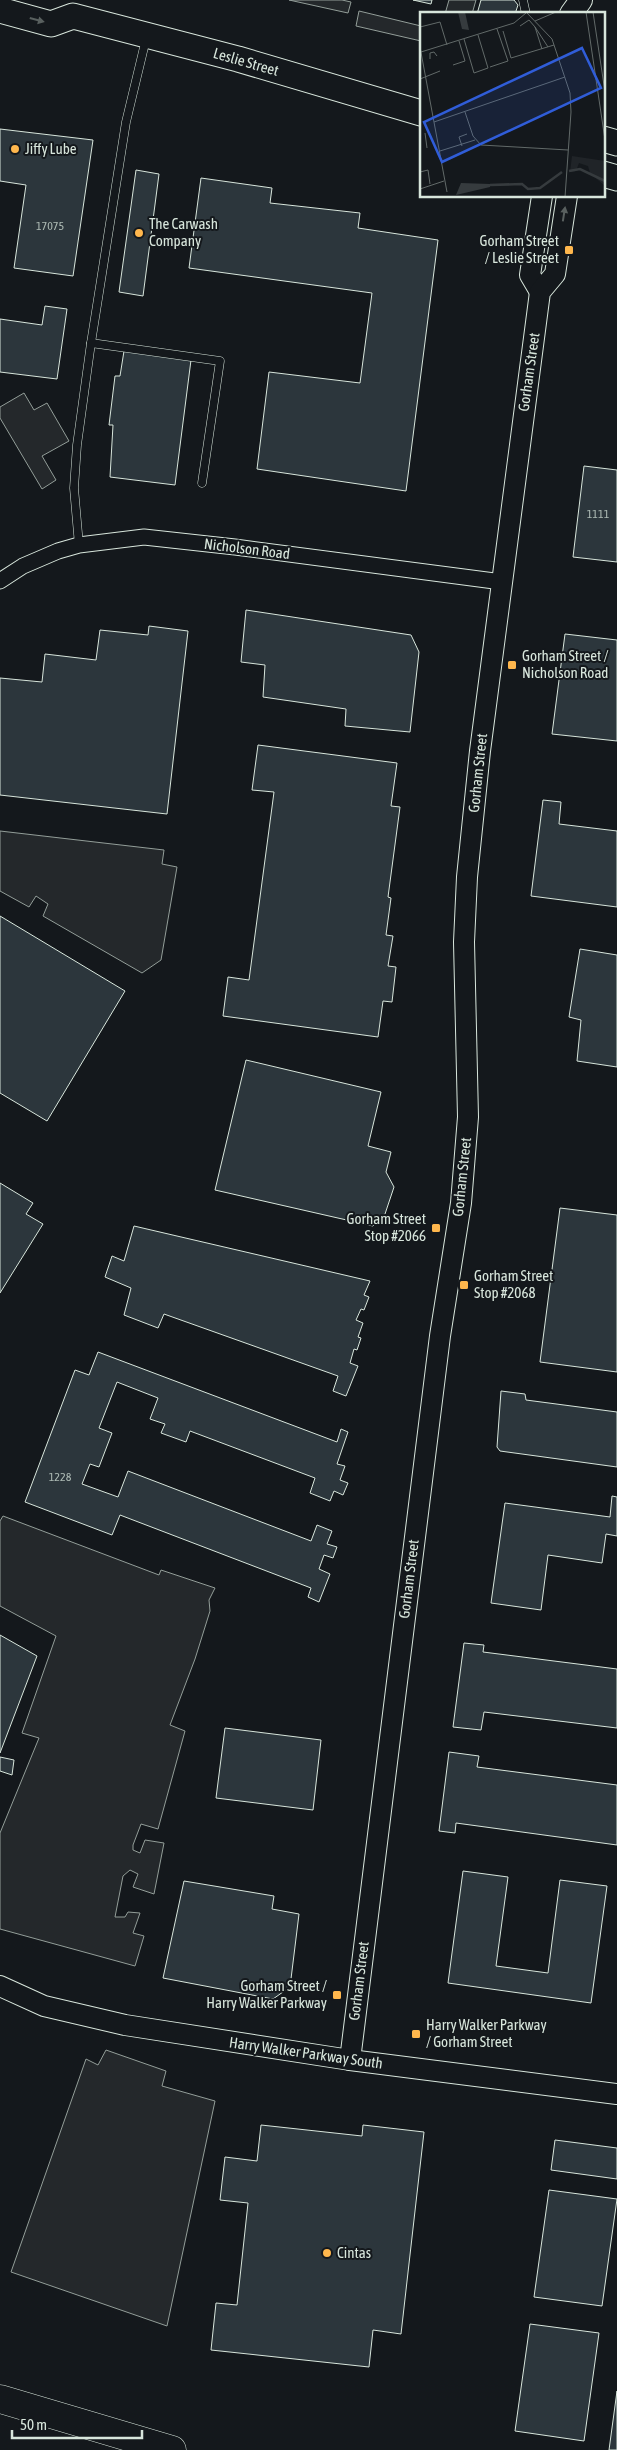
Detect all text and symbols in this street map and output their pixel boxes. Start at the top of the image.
inset map [420,12,604,198]
one-way arrow [29,16,44,24]
street label: Leslie Street [212,44,281,79]
place label: Jiffy Lube [25,140,77,157]
marker: Jiffy Lube [9,143,21,155]
one-way arrow [560,206,568,222]
place label: The Carwash Company [149,215,218,249]
house number: 17075 [36,219,64,233]
marker: The Carwash Company [133,227,145,239]
place label: Gorham Street / Leslie Street [480,232,559,266]
marker: Gorham Street / Leslie Street [563,244,575,256]
street label: Gorham Street [515,331,542,412]
house number: 1111 [587,507,610,521]
street label: Nicholson Road [203,535,291,562]
place label: Gorham Street / Nicholson Road [522,647,609,681]
marker: Gorham Street / Nicholson Road [506,659,518,671]
street label: Gorham Street [465,733,490,813]
street label: Gorham Street [449,1137,474,1217]
place label: Gorham Street Stop #2066 [347,1210,426,1244]
marker: Gorham Street Stop #2066 [430,1222,442,1234]
place label: Gorham Street Stop #2068 [474,1267,553,1301]
marker: Gorham Street Stop #2068 [458,1279,470,1291]
house number: 1228 [49,1470,72,1484]
street label: Gorham Street [395,1538,422,1619]
street label: Gorham Street [345,1940,372,2021]
place label: Gorham Street / Harry Walker Parkway [206,1977,327,2011]
marker: Gorham Street / Harry Walker Parkway [331,1989,343,2001]
place label: Harry Walker Parkway / Gorham Street [426,2016,547,2050]
marker: Harry Walker Parkway / Gorham Street [410,2028,422,2040]
street label: Harry Walker Parkway South [228,2033,384,2072]
place label: Cintas [337,2244,371,2261]
marker: Cintas [321,2247,333,2259]
scale bar [12,2408,142,2440]
text: 50 m [20,2416,47,2433]

